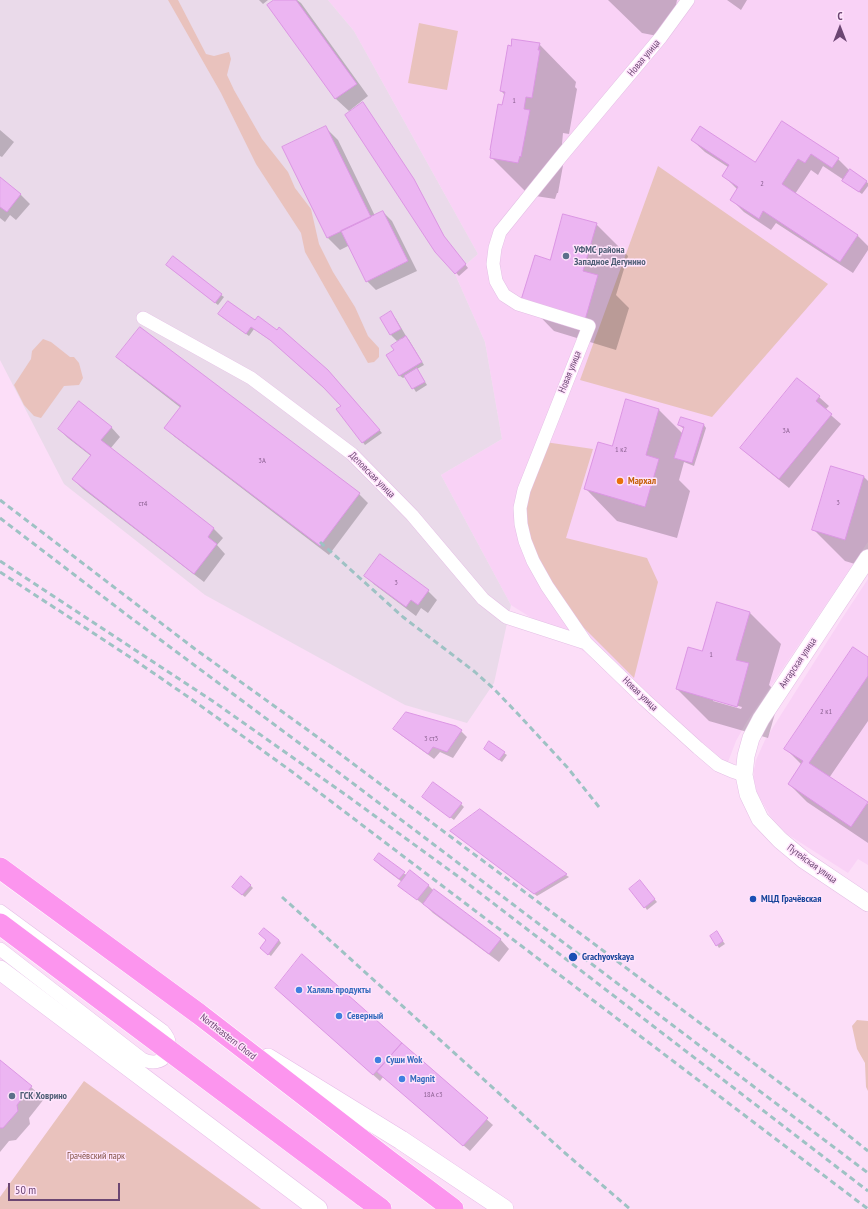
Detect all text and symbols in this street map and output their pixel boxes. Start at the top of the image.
north arrow [820,8,860,48]
text: С [837,9,843,23]
street label: Новая улица [625,37,663,79]
house number: 1 [512,96,516,106]
house number: 2 [760,179,764,189]
place label: УФМС района Западное Дегунино [574,244,646,268]
marker: УФМС района Западное Дегунино [561,251,571,261]
street label: Новая улица [556,349,584,395]
house number: 3А [782,426,790,436]
house number: 1 к2 [615,445,627,455]
street label: Деповская улица [347,450,397,500]
house number: 3А [258,456,266,466]
place label: Мархал [628,475,656,487]
marker: Мархал [615,476,625,486]
house number: 3 [836,498,840,508]
house number: ст4 [139,499,147,509]
house number: 3 [394,578,398,588]
street label: Ангарская улица [777,635,819,691]
house number: 1 [709,650,713,660]
street label: Новая улица [620,674,660,714]
house number: 2 к1 [820,707,832,717]
house number: 3 ст3 [424,734,438,744]
street label: Путейская улица [785,842,839,886]
place label: МЦД Грачёвская [761,893,821,905]
marker: МЦД Грачёвская [748,894,758,904]
marker: Grachyovskaya [567,951,579,963]
place label: Grachyovskaya [582,951,634,963]
place label: Халяль продукты [307,984,371,996]
marker: Халяль продукты [294,985,304,995]
place label: Северный [347,1010,383,1022]
street label: Northeastern Chord [198,1011,258,1063]
marker: Северный [334,1011,344,1021]
place label: Суши Wok [386,1054,422,1066]
marker: Суши Wok [373,1055,383,1065]
place label: Magnit [410,1073,435,1085]
marker: Magnit [397,1074,407,1084]
place label: ГСК Ховрино [20,1090,67,1102]
house number: 18А с3 [423,1090,443,1100]
marker: ГСК Ховрино [7,1091,17,1101]
park label: Грачёвский парк [67,1150,125,1162]
scale bar [10,1175,122,1201]
text: 50 m [15,1182,36,1197]

